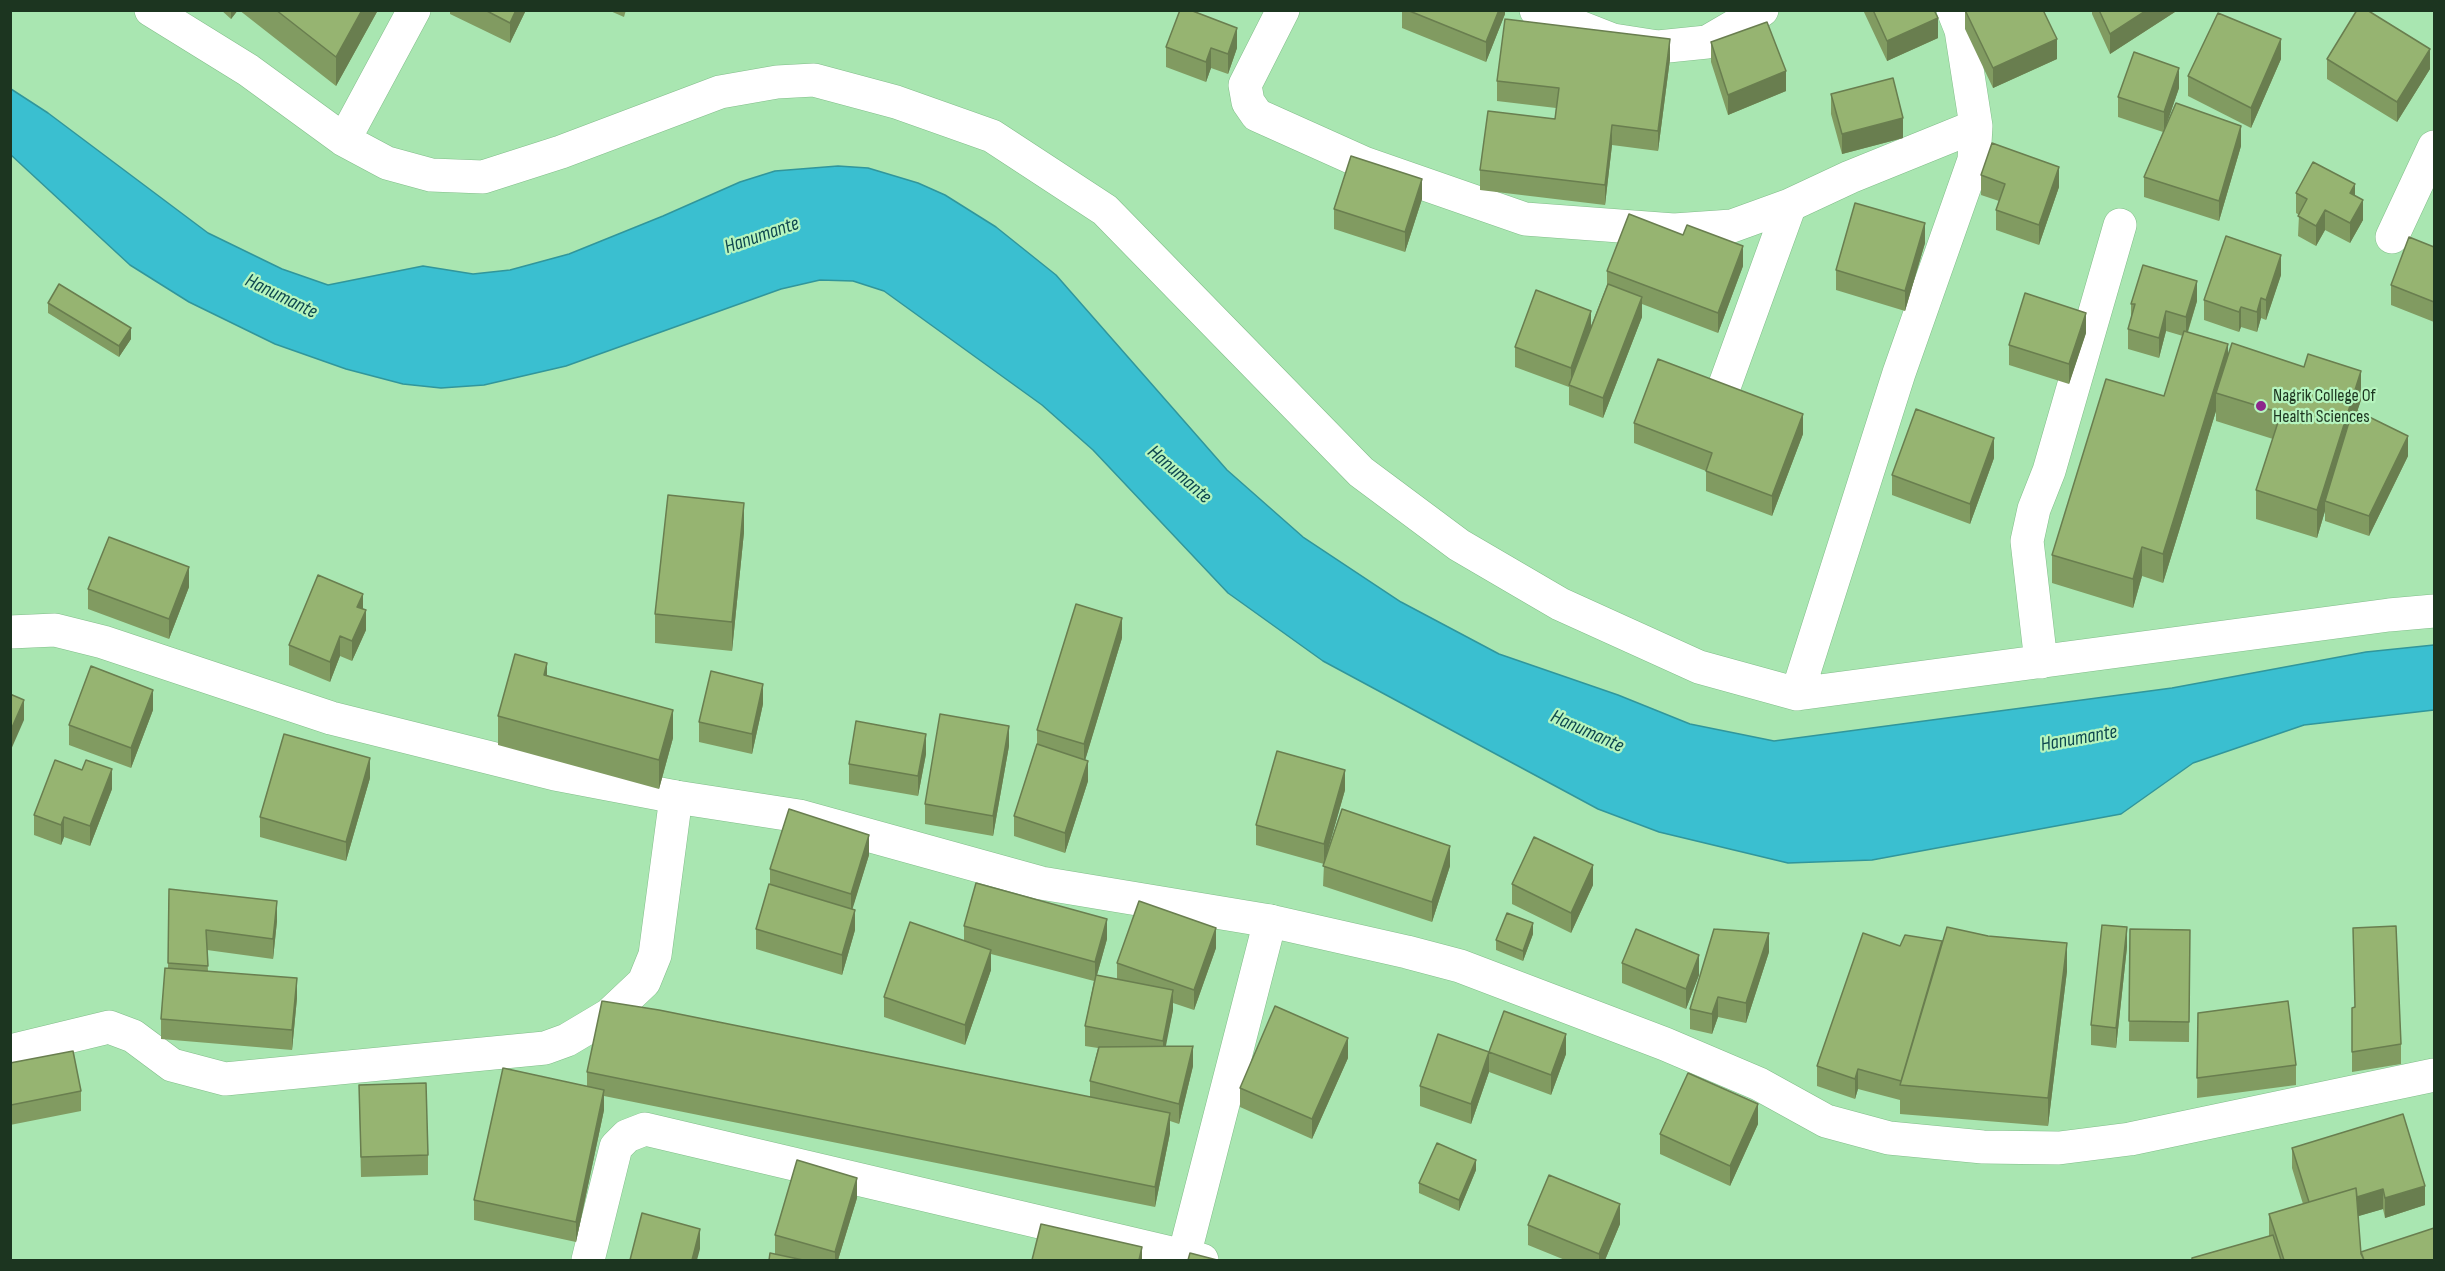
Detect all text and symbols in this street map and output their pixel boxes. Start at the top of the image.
water label: Hanumante [722,212,802,260]
water label: Hanumante [241,269,321,325]
place label: Nagrik College Of Health Sciences [2273,385,2376,428]
marker: Nagrik College Of Health Sciences [2254,399,2268,413]
water label: Hanumante [1142,441,1216,509]
water label: Hanumante [1547,705,1627,759]
water label: Hanumante [2039,720,2119,758]

